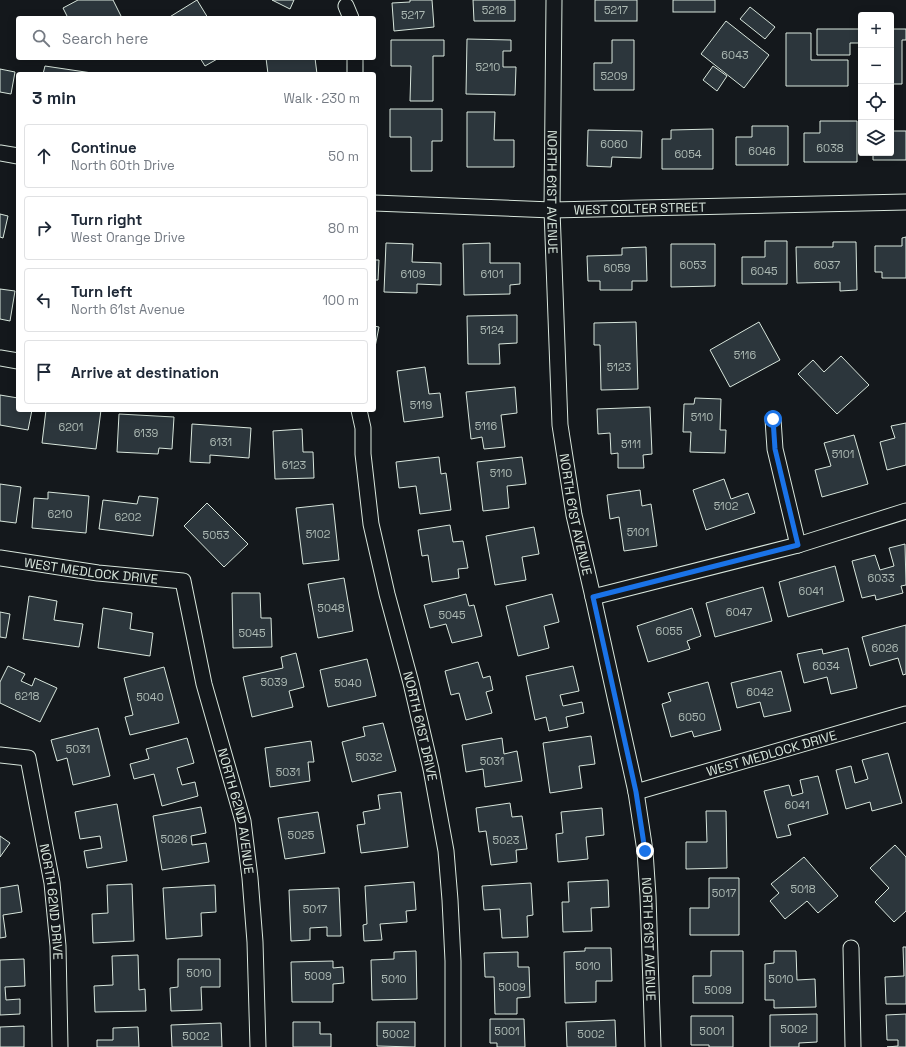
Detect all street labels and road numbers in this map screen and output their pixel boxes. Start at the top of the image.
street label: NORTH 61ST AVENUE [543,130,562,254]
street label: WEST COLTER STREET [574,199,707,219]
street label: NORTH 61ST AVENUE [556,452,596,577]
street label: WEST MEDLOCK DRIVE [23,554,159,588]
street label: NORTH 61ST DRIVE [399,669,441,782]
street label: WEST MEDLOCK DRIVE [705,726,839,780]
street label: NORTH 62ND AVENUE [214,746,257,875]
street label: NORTH 62ND DRIVE [36,842,66,960]
street label: NORTH 61ST AVENUE [638,877,659,1001]

